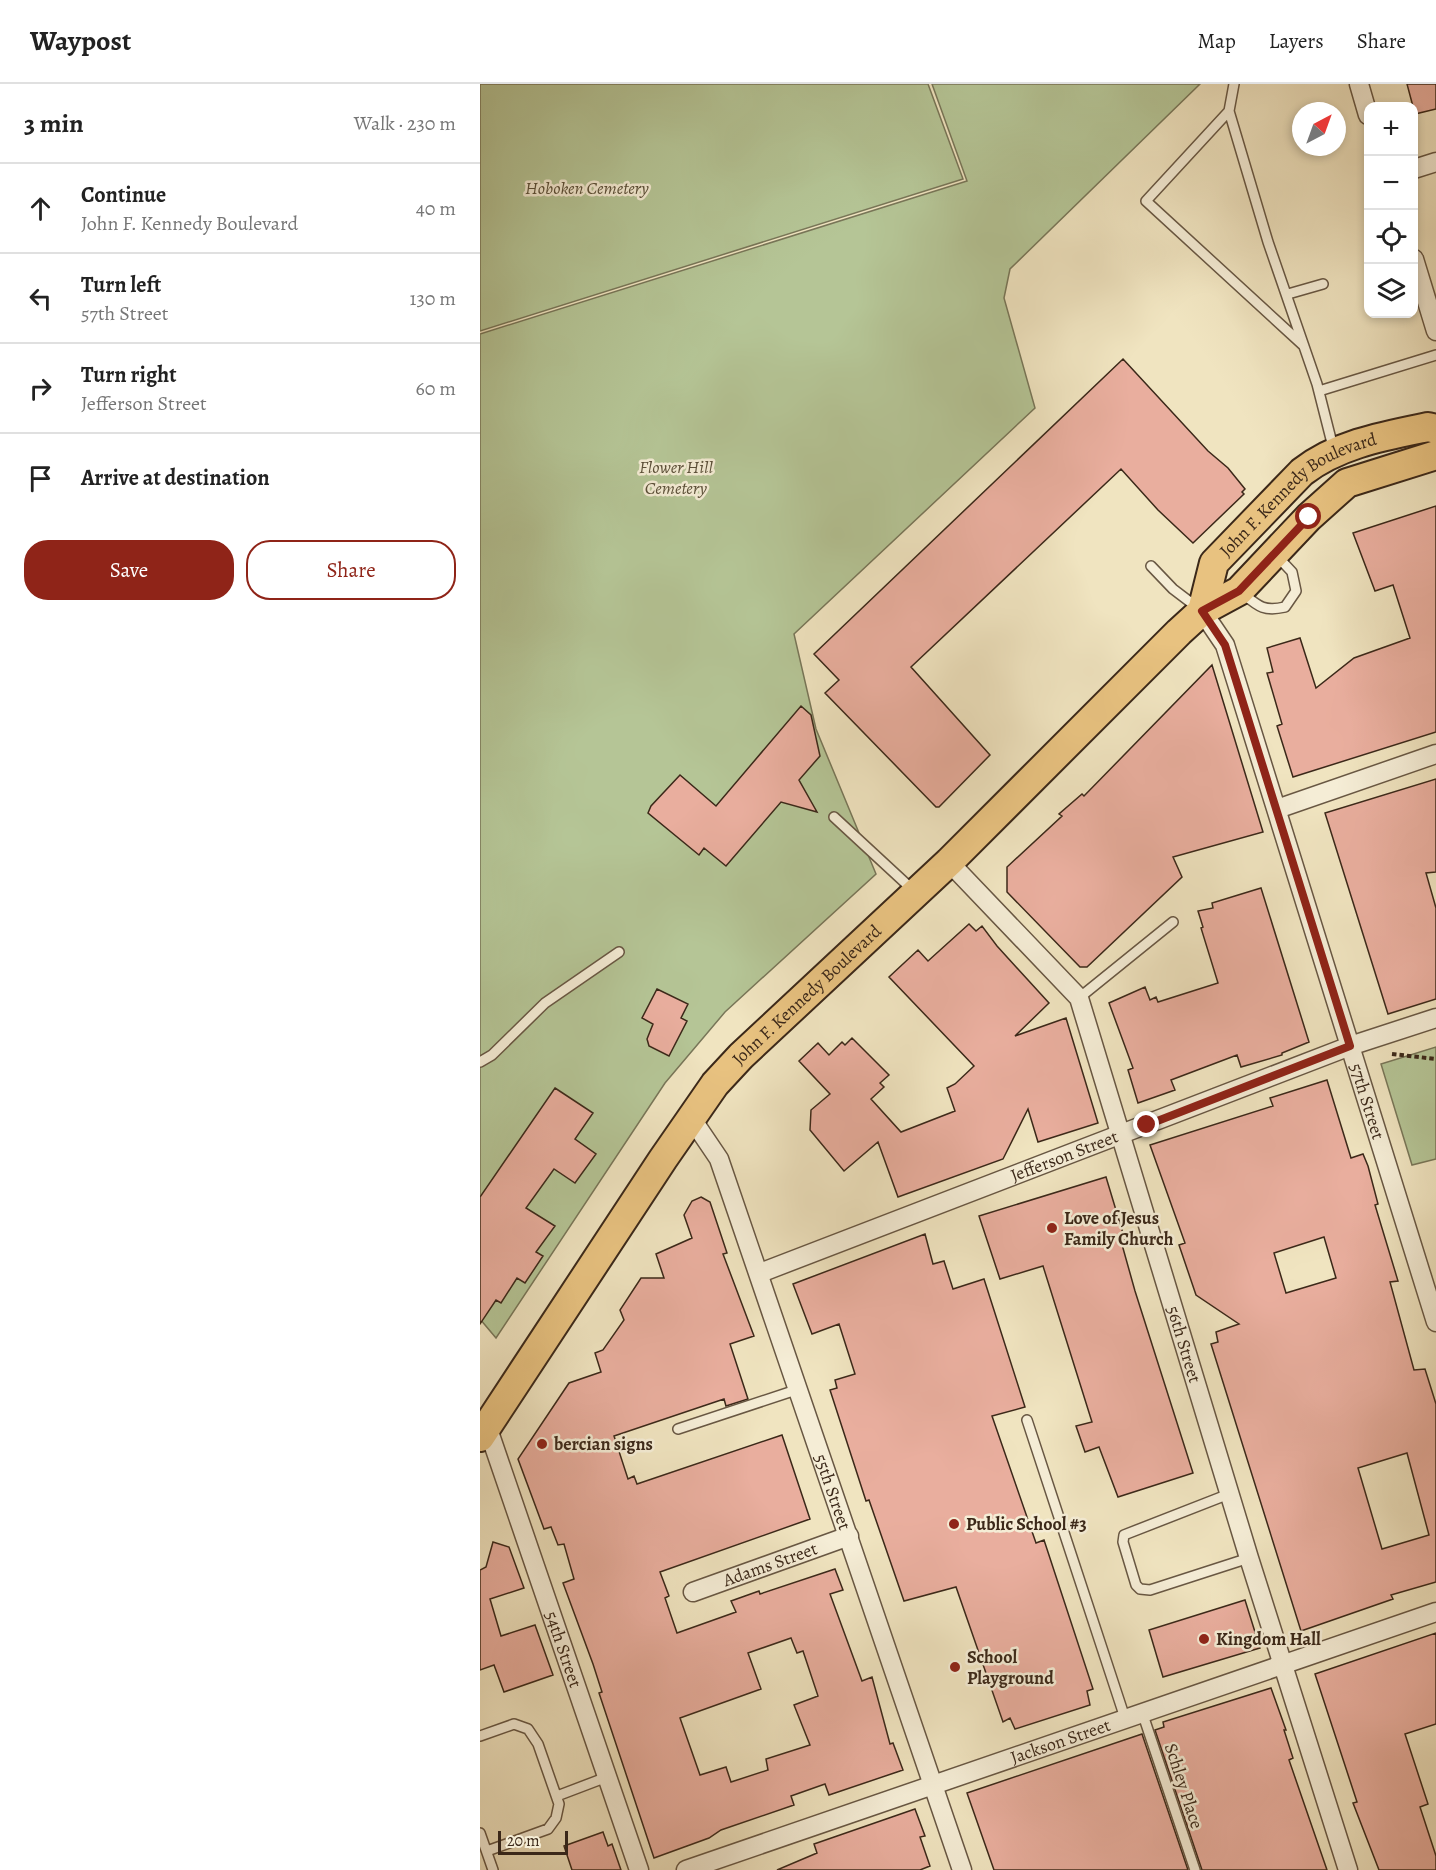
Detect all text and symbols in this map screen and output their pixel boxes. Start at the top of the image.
text: Waypost [30,22,131,60]
text: Map [1197,27,1236,55]
text: Layers [1269,27,1324,55]
text: Share [1357,27,1406,55]
north arrow [1292,102,1346,156]
map controls [1364,102,1418,318]
button: + [1364,102,1418,156]
text: 3 min [24,106,84,141]
text: Walk · 230 m [354,110,456,137]
button: − [1364,156,1418,210]
park label: Hoboken Cemetery [525,176,649,200]
text: Continue [81,180,166,210]
icon: ahead [24,192,57,225]
text: 40 m [416,195,456,222]
text: John F. Kennedy Boulevard [81,210,298,237]
button: locate [1364,210,1418,264]
button: layers [1364,264,1418,318]
text: Turn left [81,270,161,300]
icon: left [24,282,57,315]
text: 130 m [410,285,456,312]
text: 57th Street [81,300,168,327]
text: Turn right [81,360,177,390]
icon: right [24,372,57,405]
text: 60 m [416,375,456,402]
text: Jefferson Street [81,390,207,417]
street label: John F. Kennedy Boulevard [1214,427,1379,562]
park label: Flower Hill Cemetery [639,455,713,500]
icon: arrive [24,462,57,495]
text: Arrive at destination [81,463,270,493]
route start [1295,503,1321,529]
button: Save [24,540,234,600]
button: Share [246,540,456,600]
street label: John F. Kennedy Boulevard [727,919,887,1070]
street label: 57th Street [1344,1060,1390,1143]
route end [1133,1111,1159,1137]
street label: Jefferson Street [1007,1124,1121,1187]
place label: Love of Jesus Family Church [1064,1206,1174,1251]
marker: Love of Jesus Family Church [1045,1221,1059,1235]
street label: 56th Street [1161,1303,1207,1386]
place label: bercian signs [553,1432,653,1456]
marker: bercian signs [535,1437,549,1451]
street label: 55th Street [809,1451,857,1533]
place label: Public School #3 [966,1512,1087,1536]
marker: Public School #3 [947,1517,961,1531]
street label: Adams Street [719,1536,821,1593]
street label: 54th Street [539,1608,588,1691]
place label: Kingdom Hall [1216,1627,1321,1651]
marker: Kingdom Hall [1197,1632,1211,1646]
place label: School Playground [967,1645,1054,1690]
marker: School Playground [948,1660,962,1674]
street label: Jackson Street [1007,1713,1114,1770]
street label: Schley Place [1159,1740,1209,1832]
scale bar [498,1828,568,1856]
text: 20 m [507,1830,540,1852]

